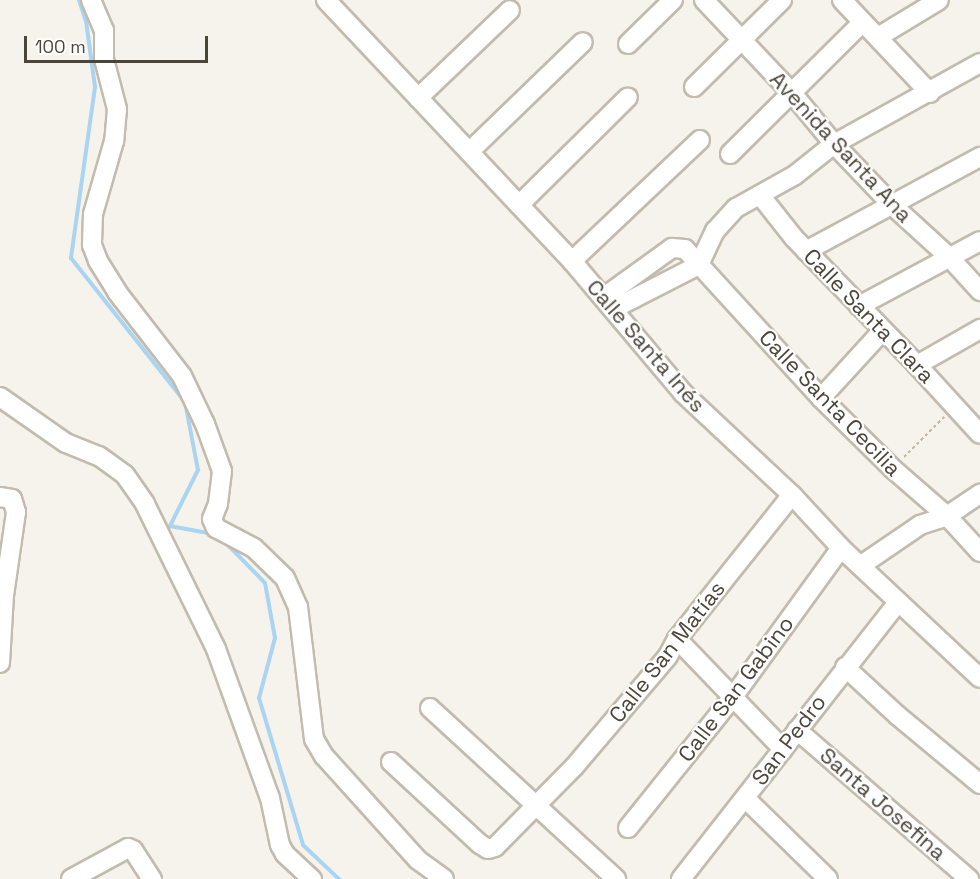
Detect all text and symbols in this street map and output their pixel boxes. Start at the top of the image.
scale bar [27,24,212,62]
text: 100 m [35,35,86,58]
street label: Avenida Santa Ana [764,66,918,228]
street label: Calle Santa Clara [798,243,940,389]
street label: Calle Santa Inés [581,274,711,418]
street label: Calle Santa Cecilia [753,324,907,482]
street label: Calle San Matías [604,576,730,728]
street label: Calle San Gabino [673,611,799,767]
street label: San Pedro [746,689,832,791]
street label: Santa Josefina [814,742,952,866]

